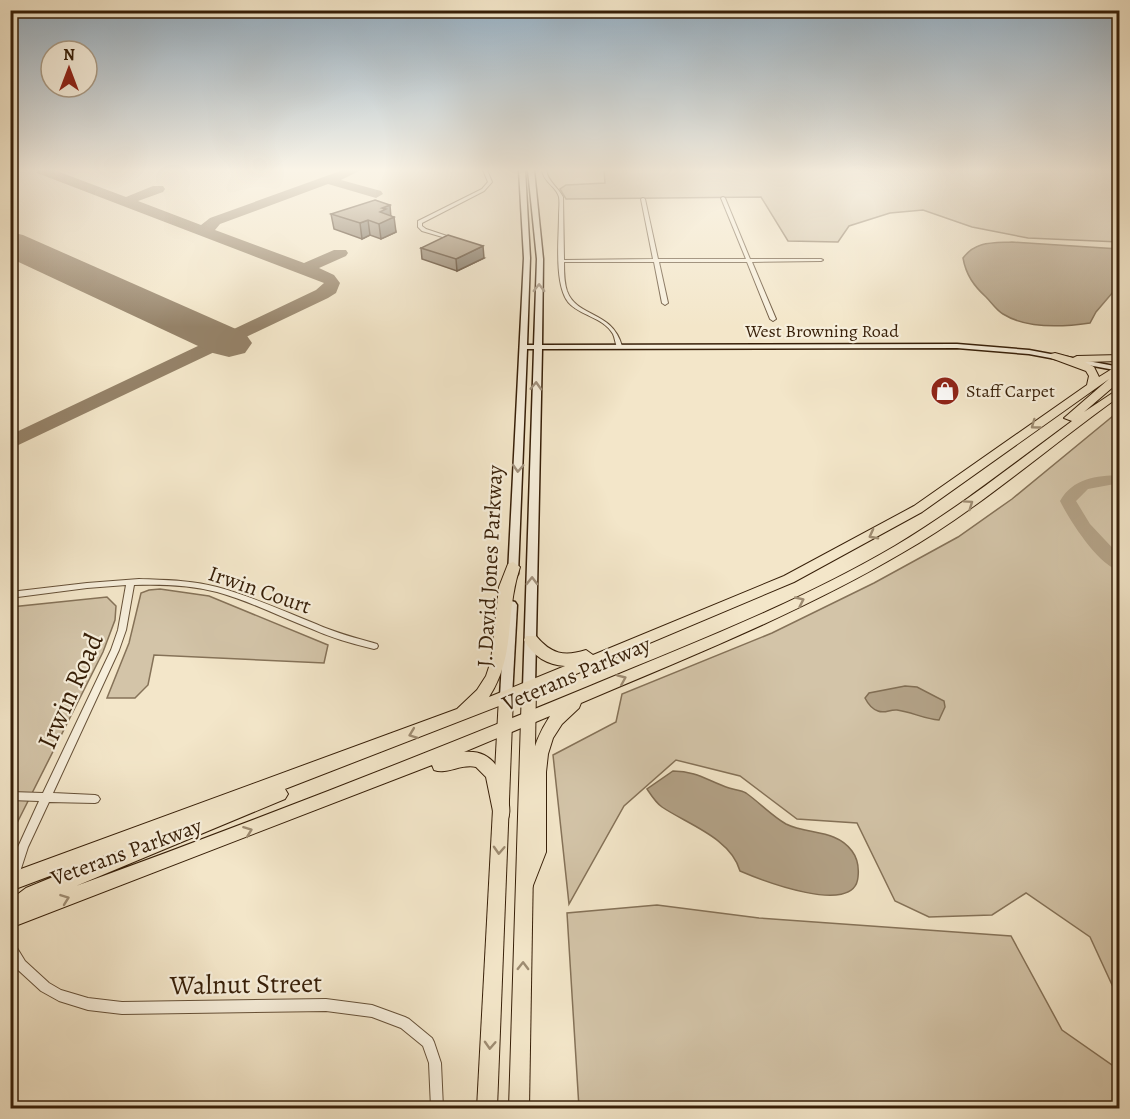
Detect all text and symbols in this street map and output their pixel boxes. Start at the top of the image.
north arrow [39,39,99,99]
text: N [63,44,75,66]
one-way arrow [533,284,545,293]
street label: West Browning Road [744,319,899,343]
shop icon: Staff Carpet [929,375,961,407]
place label: Staff Carpet [966,379,1055,403]
one-way arrow [530,382,543,391]
one-way arrow [1030,418,1041,429]
street label: J. David Jones Parkway [470,464,510,668]
one-way arrow [511,464,524,473]
one-way arrow [963,500,974,511]
one-way arrow [869,528,880,539]
street label: Irwin Court [204,558,315,621]
one-way arrow [526,577,538,586]
one-way arrow [794,596,805,608]
street label: Irwin Road [28,627,112,755]
street label: Veterans Parkway [497,629,655,719]
one-way arrow [615,674,626,686]
one-way arrow [408,727,419,739]
street label: Veterans Parkway [46,811,206,893]
one-way arrow [242,826,253,838]
one-way arrow [493,846,506,855]
one-way arrow [60,893,70,906]
one-way arrow [517,962,529,971]
street label: Walnut Street [169,965,323,1003]
one-way arrow [484,1041,497,1050]

